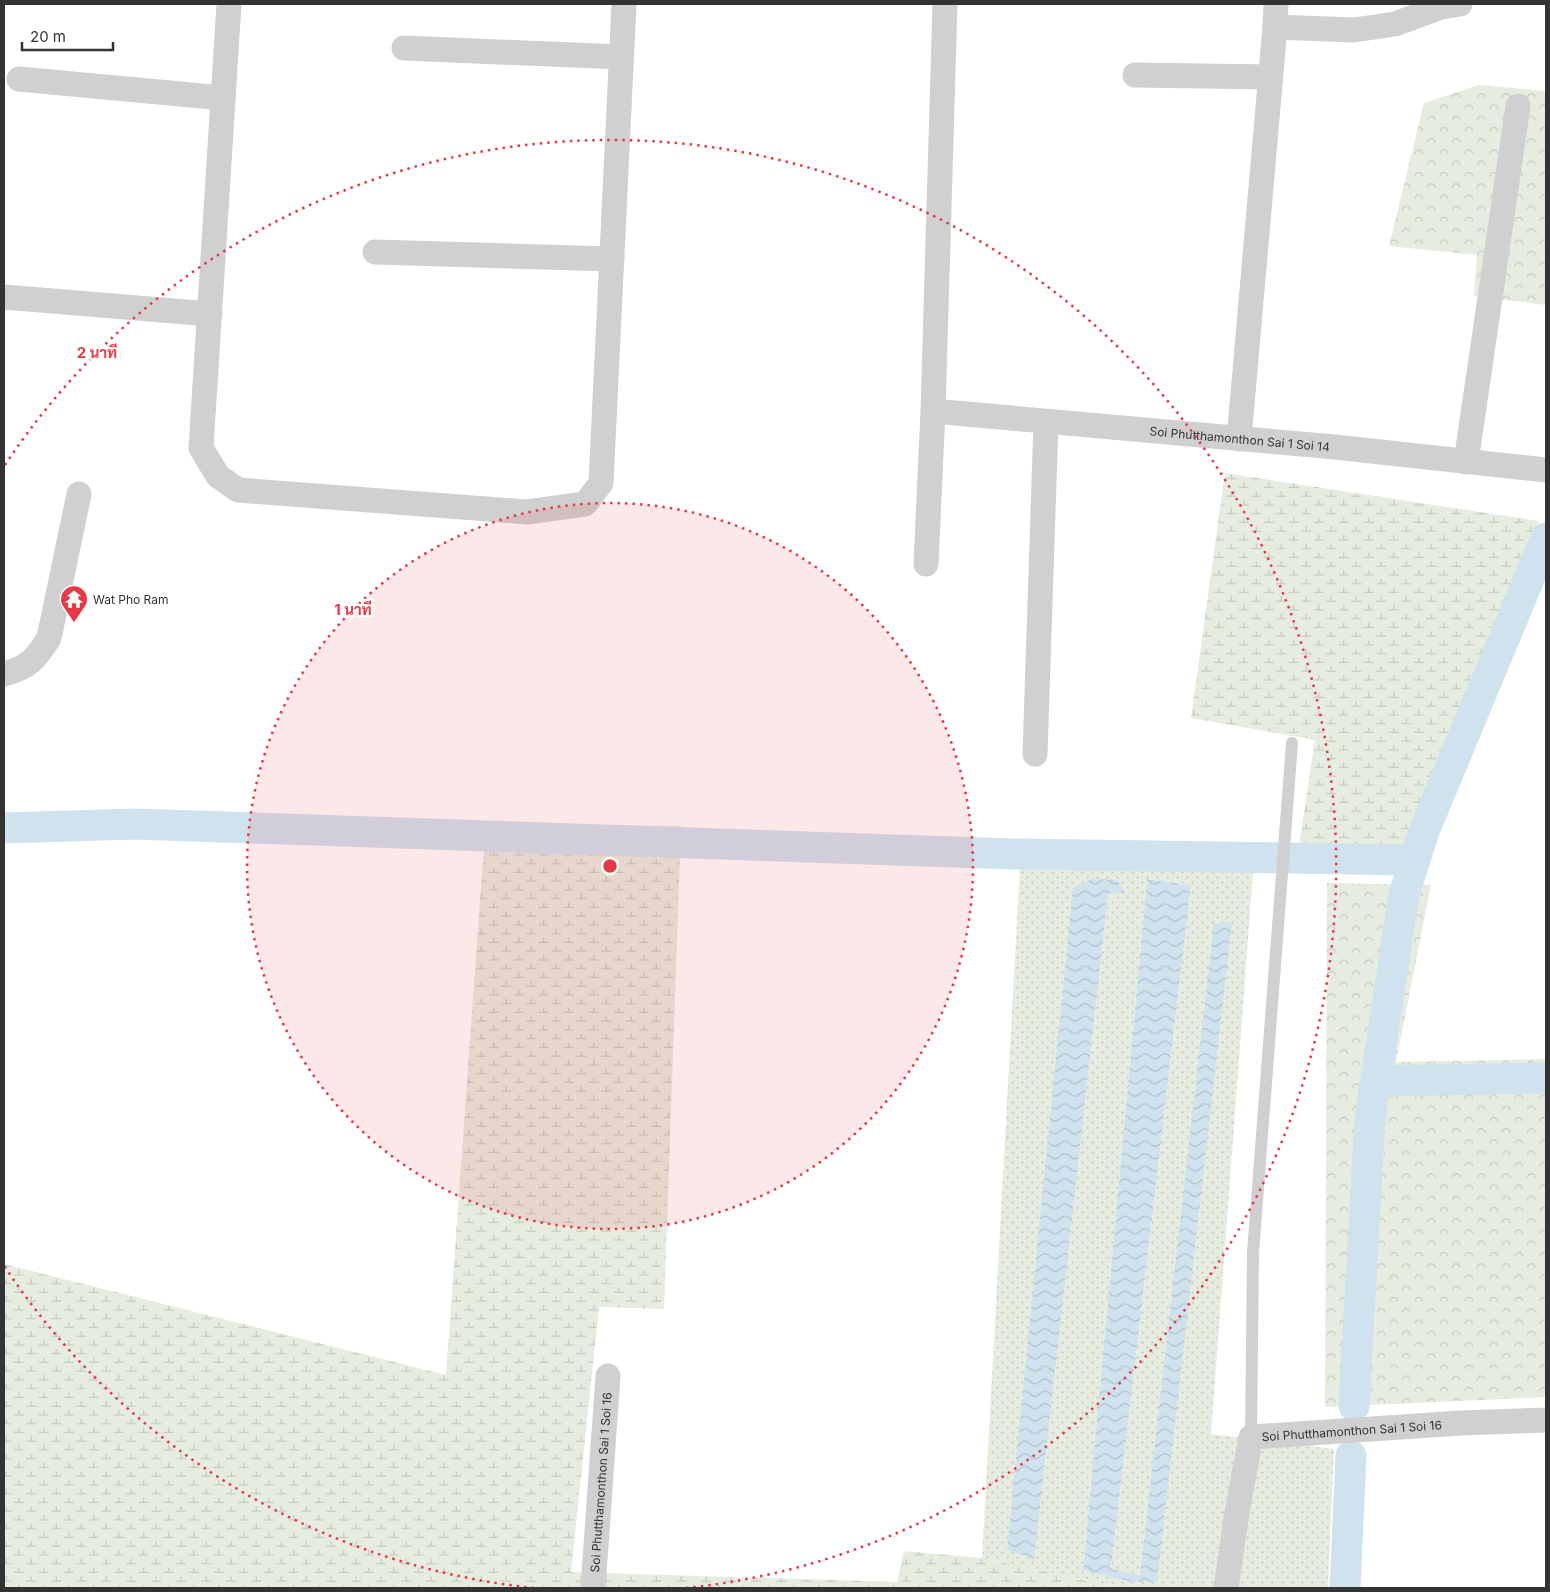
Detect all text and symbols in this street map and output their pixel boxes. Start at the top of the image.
scale bar [22,20,114,52]
text: 20 m [30,27,66,46]
text: 2 นาที [77,343,117,362]
street label: Soi Phutthamonthon Sai 1 Soi 14 [1149,423,1331,454]
temple icon: Wat Pho Ram [59,584,89,623]
place label: Wat Pho Ram [93,592,169,607]
text: 1 นาที [334,600,372,619]
centre of rings [601,857,619,875]
street label: Soi Phutthamonthon Sai 1 Soi 16 [587,1392,614,1573]
street label: Soi Phutthamonthon Sai 1 Soi 16 [1261,1417,1442,1444]

